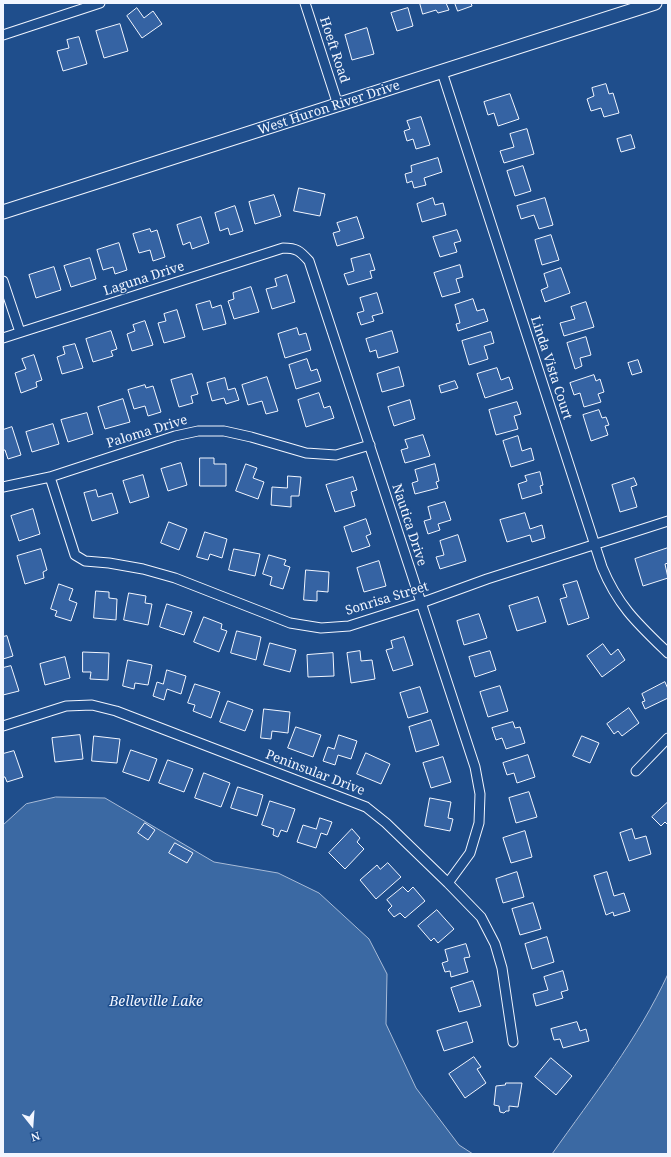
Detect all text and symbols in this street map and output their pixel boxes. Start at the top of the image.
street label: Hoeft Road [316,15,352,85]
street label: West Huron River Drive [256,78,402,138]
street label: Laguna Drive [102,259,186,299]
street label: Linda Vista Court [527,314,575,422]
street label: Paloma Drive [105,412,189,452]
street label: Nautica Drive [388,482,430,568]
street label: Sonrisa Street [344,579,430,619]
street label: Peninsular Drive [263,747,367,799]
water label: Belleville Lake [109,994,203,1010]
north arrow [12,1105,52,1145]
text: N [29,1129,42,1145]

